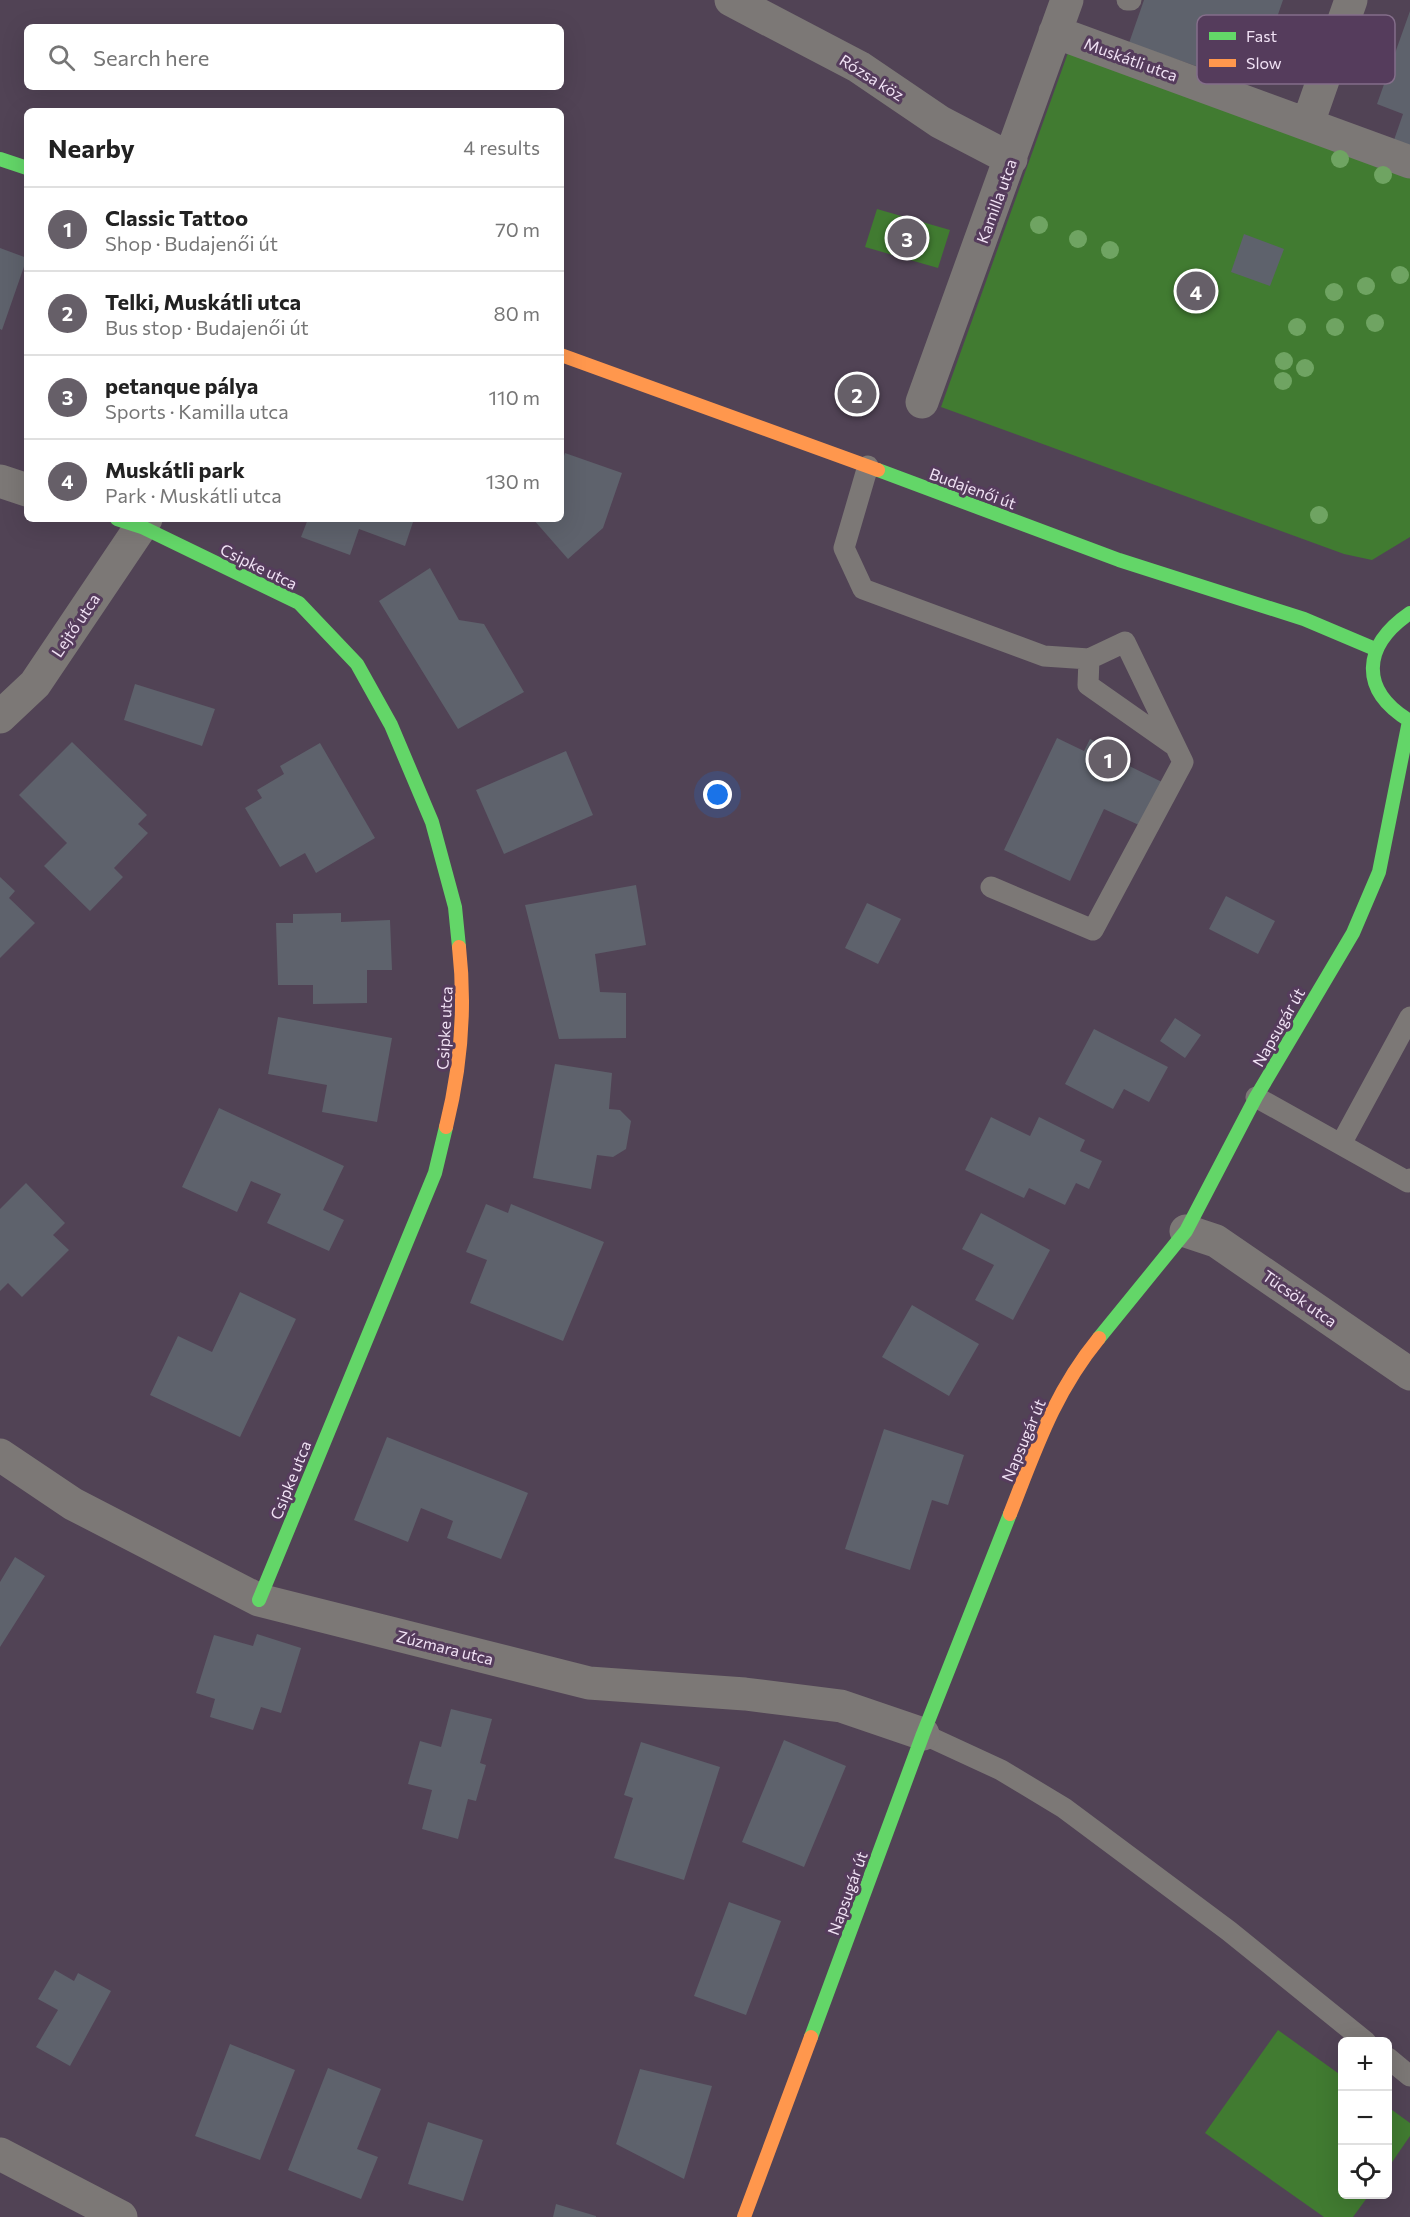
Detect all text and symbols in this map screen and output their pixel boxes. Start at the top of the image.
legend [1197,15,1395,84]
search box [24,24,564,90]
text: Fast [1246,26,1277,45]
street label: Muskátli utca [1082,33,1180,85]
icon: search [45,41,78,74]
text: Search here [93,44,209,71]
street label: Rózsa köz [836,50,908,104]
text: Slow [1246,53,1282,72]
text: Nearby [48,132,135,163]
text: 4 results [463,135,540,159]
street label: Kamilla utca [972,156,1020,246]
text: Classic Tattoo [105,204,248,231]
pin: 3 [888,216,926,260]
text: 1 [63,217,72,241]
text: 70 m [495,217,540,241]
text: Shop · Budajenői út [105,231,278,255]
pin: 4 [1176,268,1216,314]
text: Telki, Muskátli utca [105,288,301,315]
text: 2 [62,301,73,325]
text: 80 m [494,301,540,325]
text: Bus stop · Budajenői út [105,315,309,339]
text: petanque pálya [105,372,258,399]
pin: 2 [838,372,876,416]
text: 3 [62,385,73,409]
text: 110 m [489,385,540,409]
text: Sports · Kamilla utca [105,399,289,423]
text: Muskátli park [105,456,245,483]
street label: Budajenői út [927,464,1019,513]
text: 4 [61,469,74,493]
text: 130 m [486,469,540,493]
text: Park · Muskátli utca [105,483,282,507]
street label: Csipke utca [217,539,301,593]
street label: Lejtő utca [47,590,103,660]
pin: 1 [1088,736,1128,782]
your location [703,780,732,809]
street label: Napsugár út [1248,984,1308,1070]
street label: Csipke utca [432,986,456,1070]
street label: Tücsök utca [1259,1266,1341,1330]
street label: Napsugár út [997,1395,1049,1484]
street label: Csipke utca [266,1438,314,1522]
street label: Zúzmara utca [395,1626,495,1668]
street label: Napsugár út [823,1848,871,1937]
map controls [1338,2037,1392,2199]
button: + [1338,2037,1392,2091]
button: − [1338,2091,1392,2145]
button: locate [1338,2145,1392,2199]

